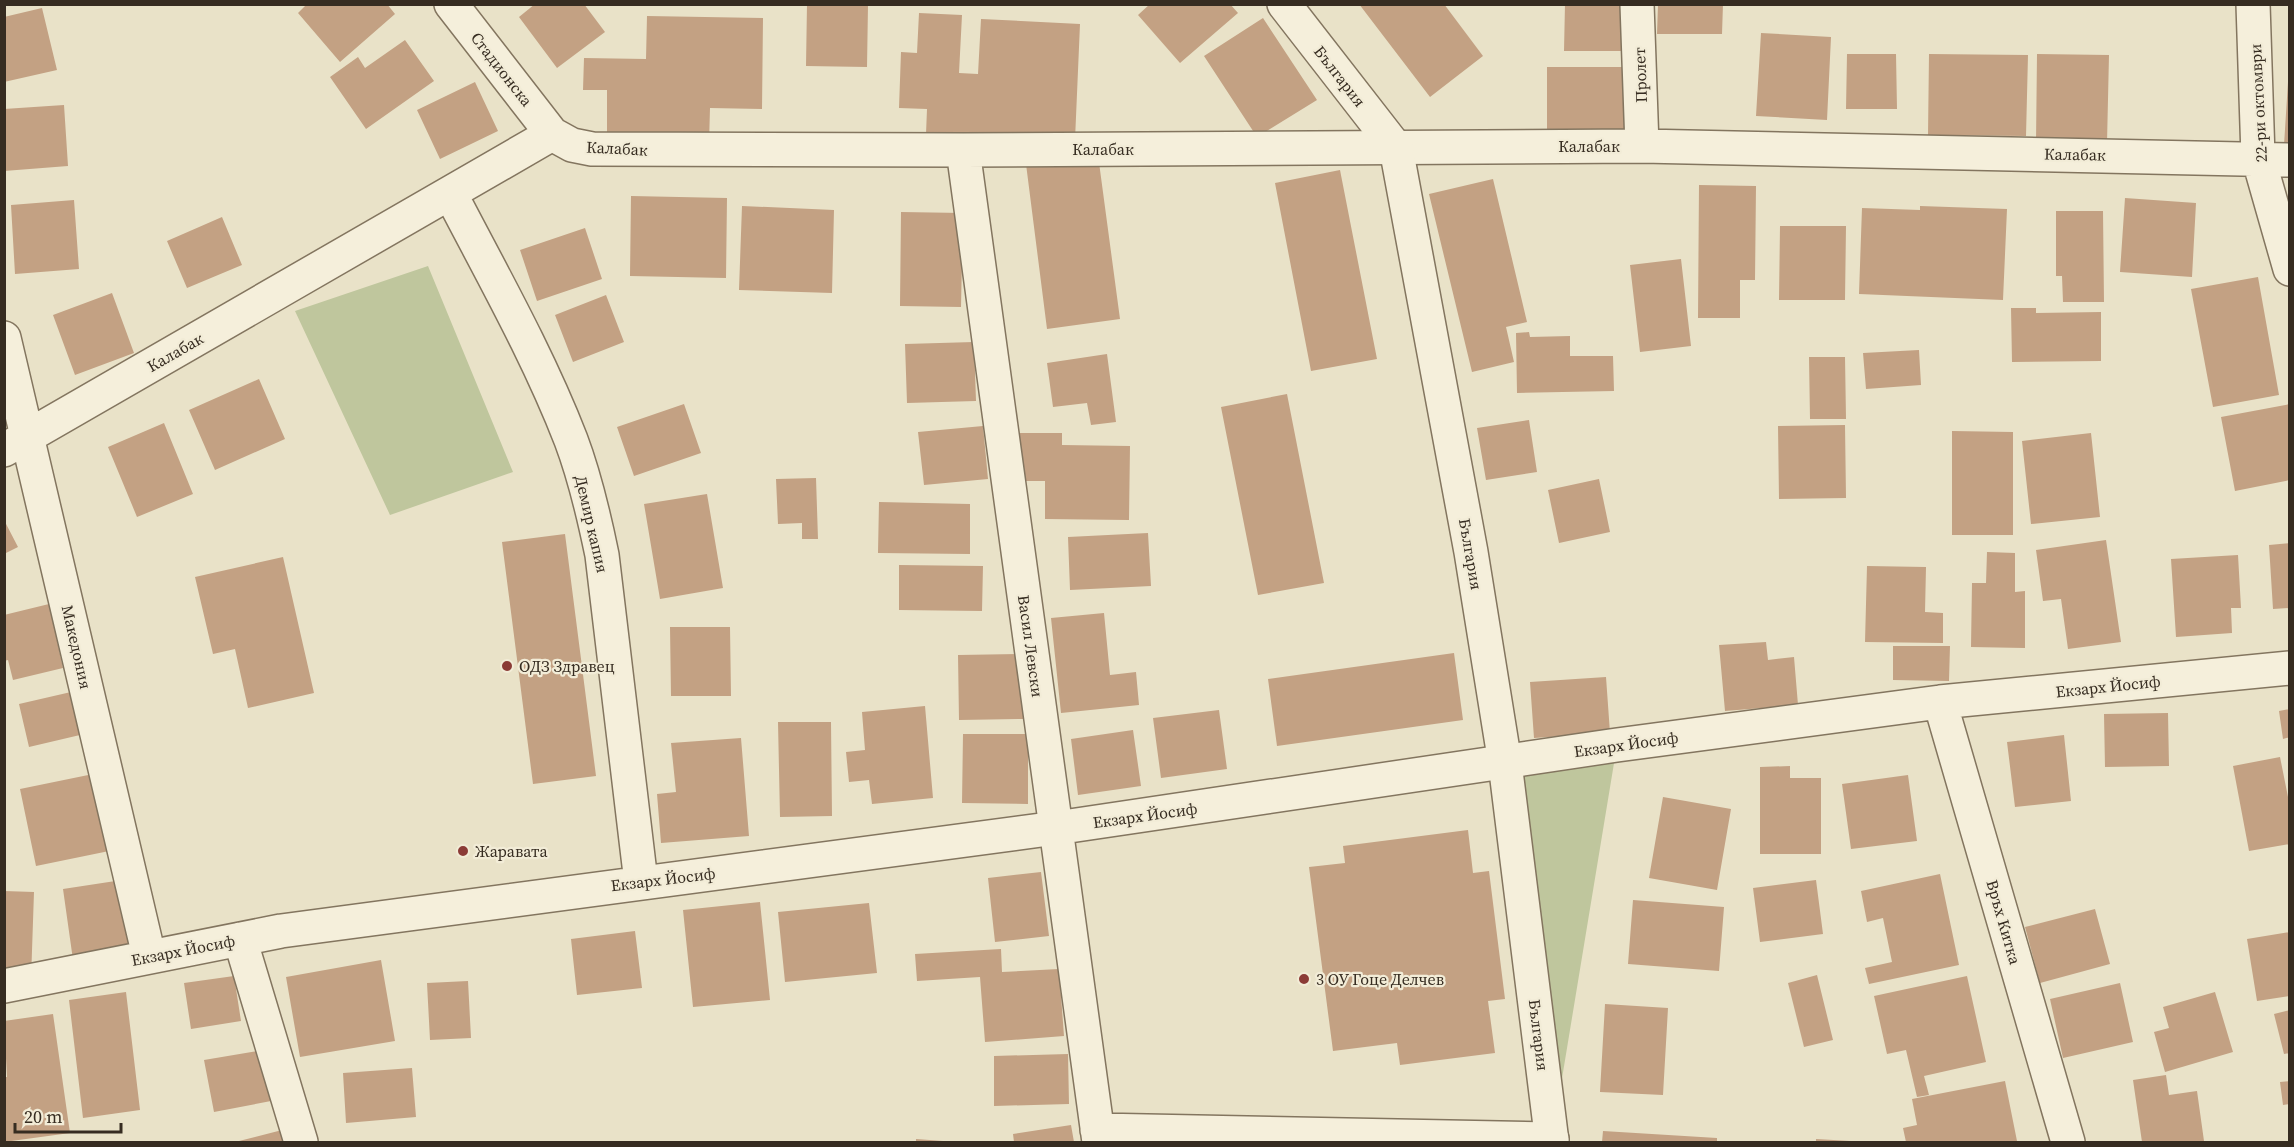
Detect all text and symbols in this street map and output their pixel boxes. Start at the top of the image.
street label: Стадионска [466,27,538,111]
street label: България [1309,41,1371,111]
street label: 22-ри октомври [2244,43,2272,163]
street label: Пролет [1628,46,1652,103]
street label: Калабак [586,135,648,161]
street label: Калабак [1558,135,1620,157]
street label: Калабак [1072,138,1134,160]
street label: Калабак [2044,142,2106,166]
street label: Калабак [143,327,207,377]
street label: Демир капия [570,473,614,575]
street label: България [1454,517,1488,591]
street label: Васил Левски [1013,593,1049,699]
street label: Македония [57,603,97,691]
place label: ОДЗ Здравец [519,655,615,677]
marker: ОДЗ Здравец [500,659,514,673]
street label: Екзарх Йосиф [2054,670,2162,702]
street label: Екзарх Йосиф [1572,726,1680,762]
street label: Екзарх Йосиф [1091,797,1199,833]
place label: Жаравата [475,840,548,862]
marker: Жаравата [456,844,470,858]
street label: Екзарх Йосиф [609,862,717,896]
street label: Връх Китка [1981,877,2027,968]
street label: Екзарх Йосиф [129,929,237,971]
place label: 3 ОУ Гоце Делчев [1316,968,1444,990]
marker: 3 ОУ Гоце Делчев [1297,972,1311,986]
street label: България [1524,998,1554,1072]
scale bar [15,1096,122,1134]
text: 20 m [24,1104,62,1129]

